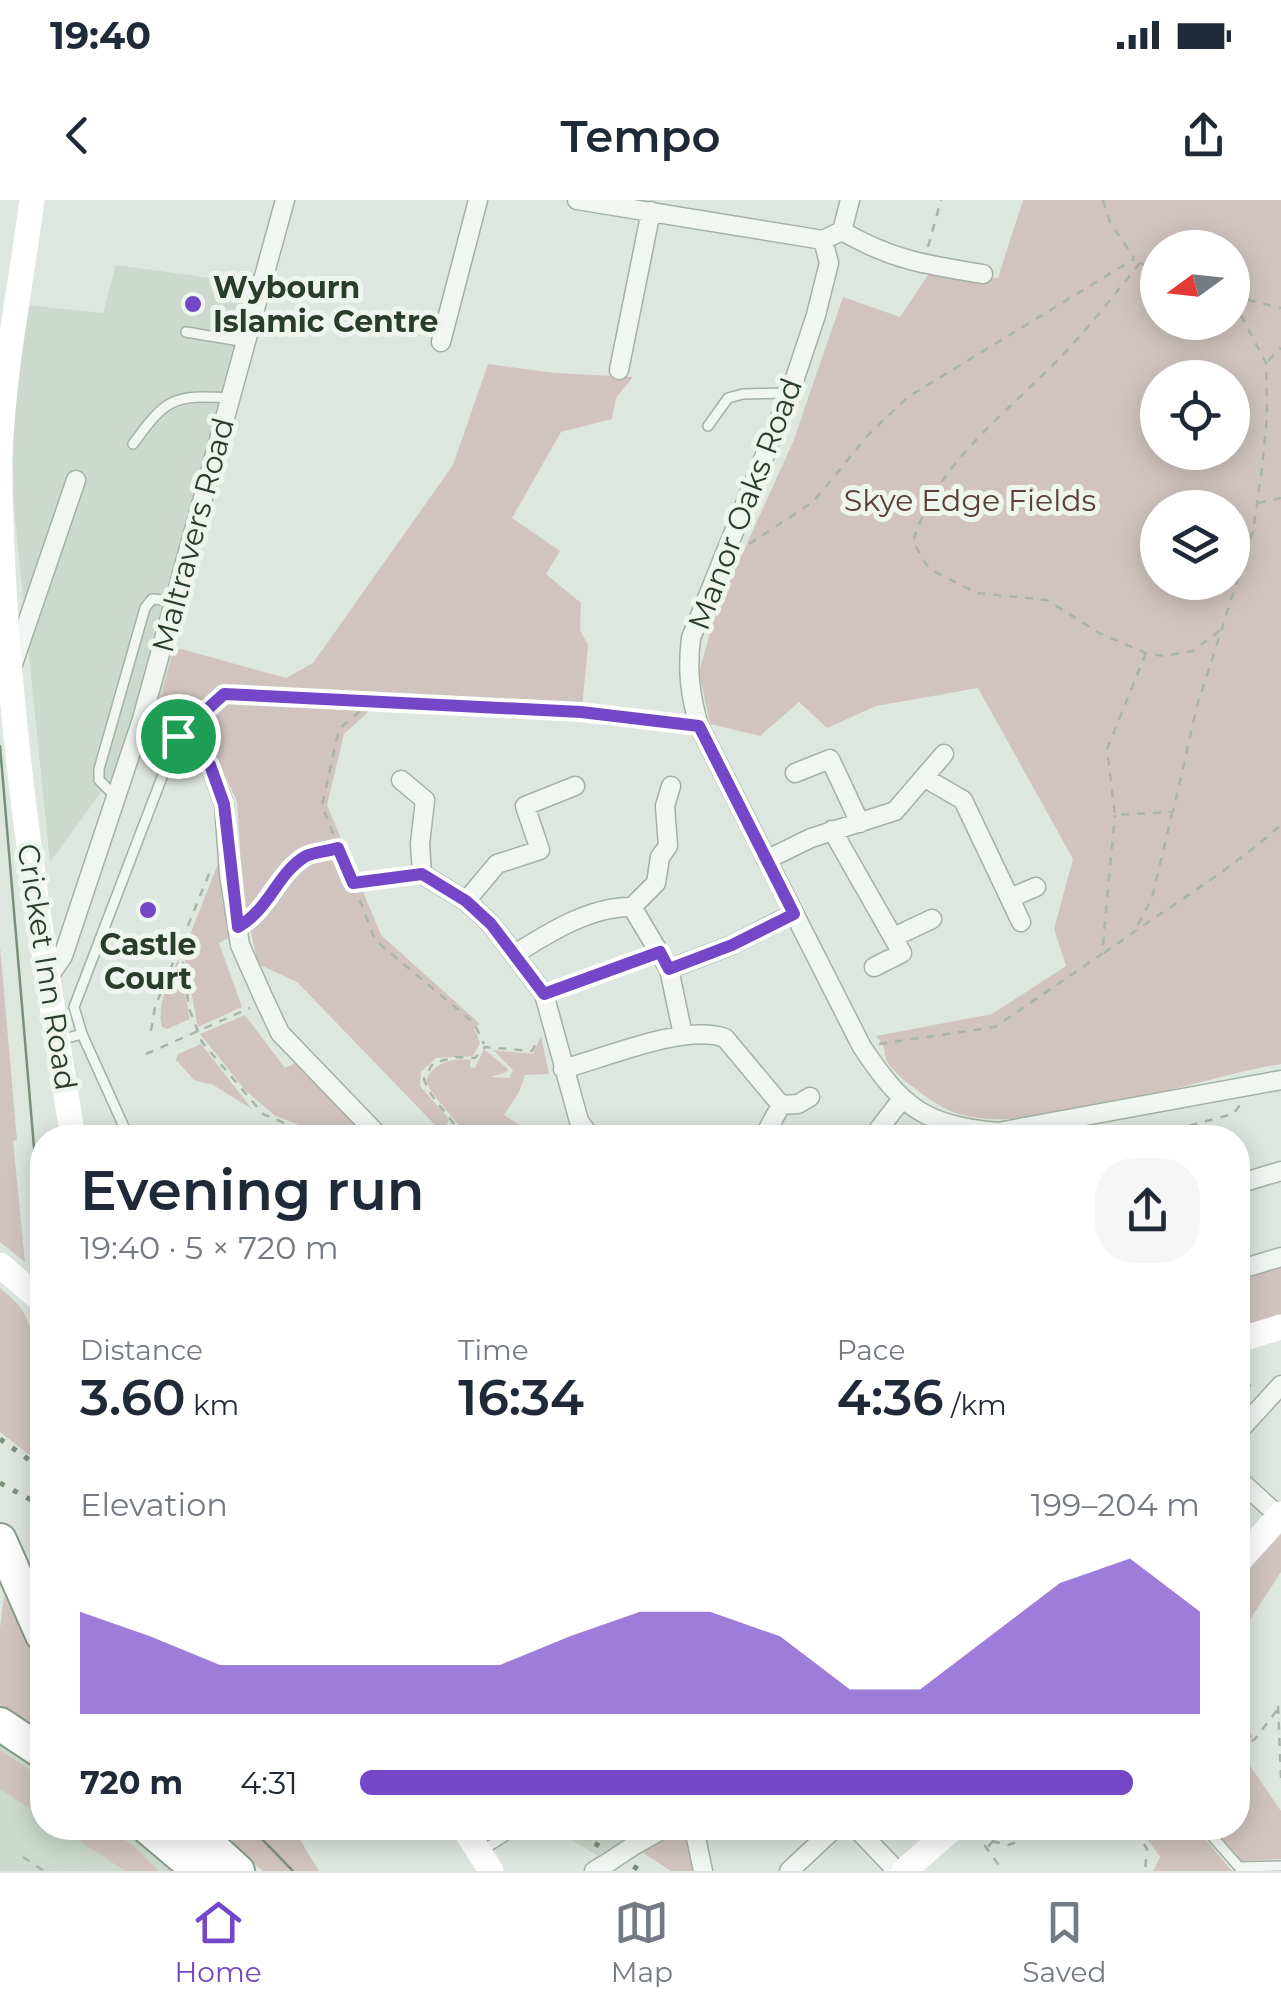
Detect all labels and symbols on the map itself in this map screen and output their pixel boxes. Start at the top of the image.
north arrow [1140,230,1250,340]
place label: Wybourn Islamic Centre [213,269,439,340]
marker: Wybourn Islamic Centre [182,293,204,315]
street label: Manor Oaks Road [680,373,810,635]
street label: Maltravers Road [144,414,242,656]
park label: Skye Edge Fields [844,482,1096,519]
pin [136,694,221,779]
street label: Cricket Inn Road [9,841,85,1093]
marker: Castle Court [137,899,159,921]
place label: Castle Court [99,926,197,997]

